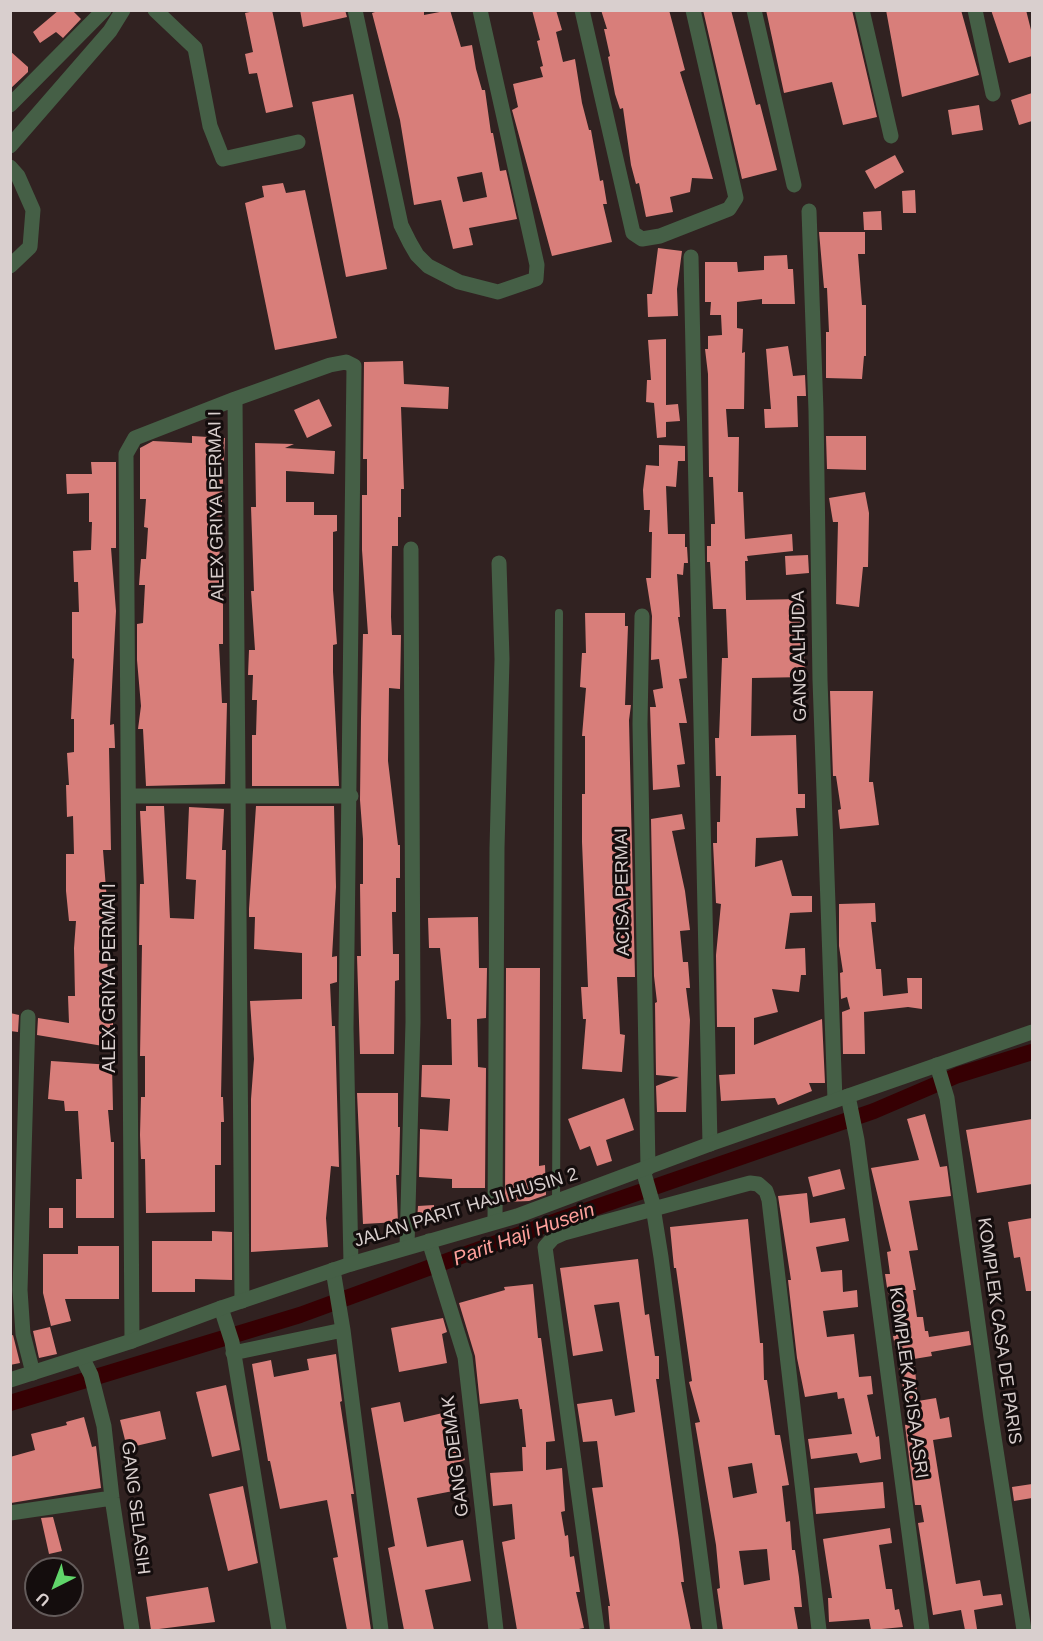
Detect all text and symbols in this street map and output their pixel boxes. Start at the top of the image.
street label: ALEX GRIYA PERMAI I [205,411,229,601]
street label: GANG ALHUDA [788,590,812,722]
street label: ACISA PERMAI [611,828,635,956]
street label: ALEX GRIYA PERMAI I [99,883,121,1073]
street label: JALAN PARIT HAJI HUSIN 2 [352,1164,580,1252]
water label: Parit Haji Husein [450,1198,598,1272]
street label: KOMPLEK CASA DE PARIS [972,1216,1026,1446]
street label: KOMPLEK ACISA ASRI [884,1286,932,1480]
street label: GANG DEMAK [438,1394,474,1518]
street label: GANG SELASIH [116,1440,154,1576]
north arrow [24,1557,84,1617]
text: U [33,1589,53,1609]

